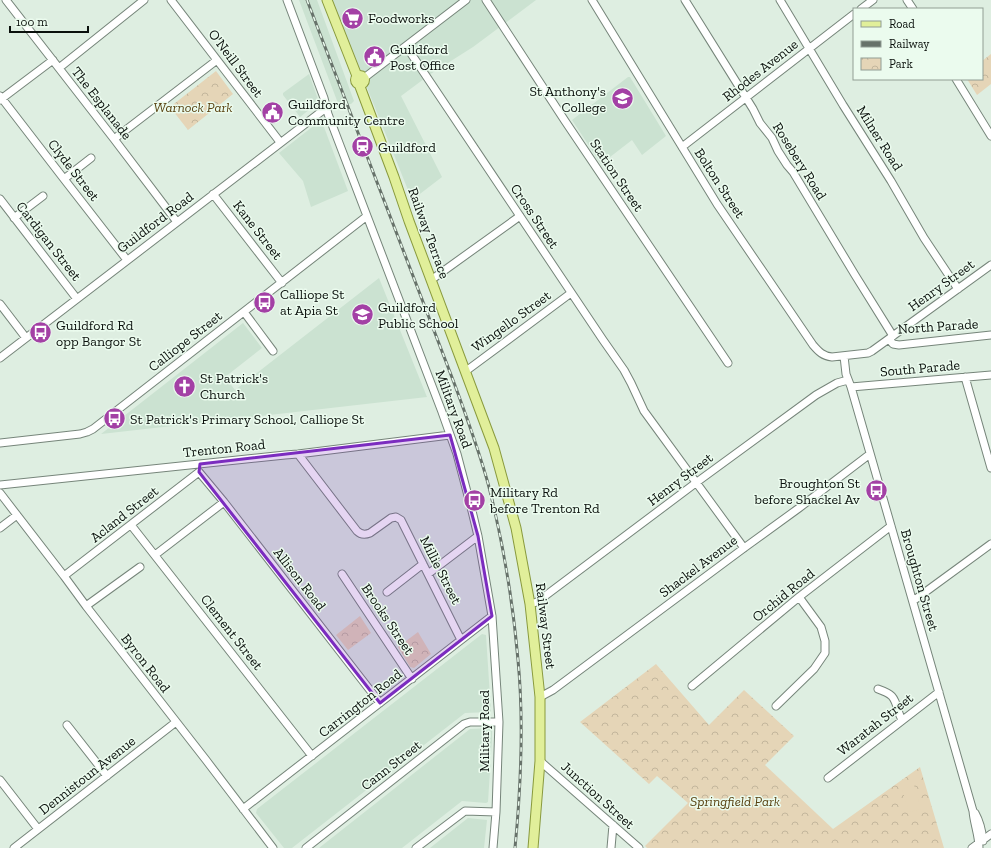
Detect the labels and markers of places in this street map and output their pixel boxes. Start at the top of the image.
supermarket icon: Foodworks [339,5,365,31]
place label: Foodworks [368,10,434,27]
place label: Guildford Post Office [390,41,455,74]
public building icon: Guildford Post Office [361,44,387,70]
place label: St Anthony's College [530,83,606,116]
school or university icon: St Anthony's College [609,86,635,112]
place label: Guildford Community Centre [288,96,405,129]
public building icon: Guildford Community Centre [260,99,286,125]
station icon: Guildford [349,134,375,160]
place label: Guildford [378,139,436,156]
place label: Calliope St at Apia St [280,286,345,319]
bus stop icon: Calliope St at Apia St [251,289,277,315]
place label: Guildford Public School [378,299,459,332]
school or university icon: Guildford Public School [350,302,376,328]
place label: Guildford Rd opp Bangor St [56,317,142,350]
bus stop icon: Guildford Rd opp Bangor St [27,320,53,346]
place label: St Patrick's Church [200,370,268,403]
church icon: St Patrick's Church [172,373,198,399]
bus stop icon: St Patrick's Primary School, Calliope St [101,406,127,432]
place label: St Patrick's Primary School, Calliope St [130,411,365,428]
place label: Broughton St before Shackel Av [754,475,861,508]
bus stop icon: Broughton St before Shackel Av [863,478,889,504]
place label: Military Rd before Trenton Rd [489,484,600,517]
bus stop icon: Military Rd before Trenton Rd [462,487,488,513]

